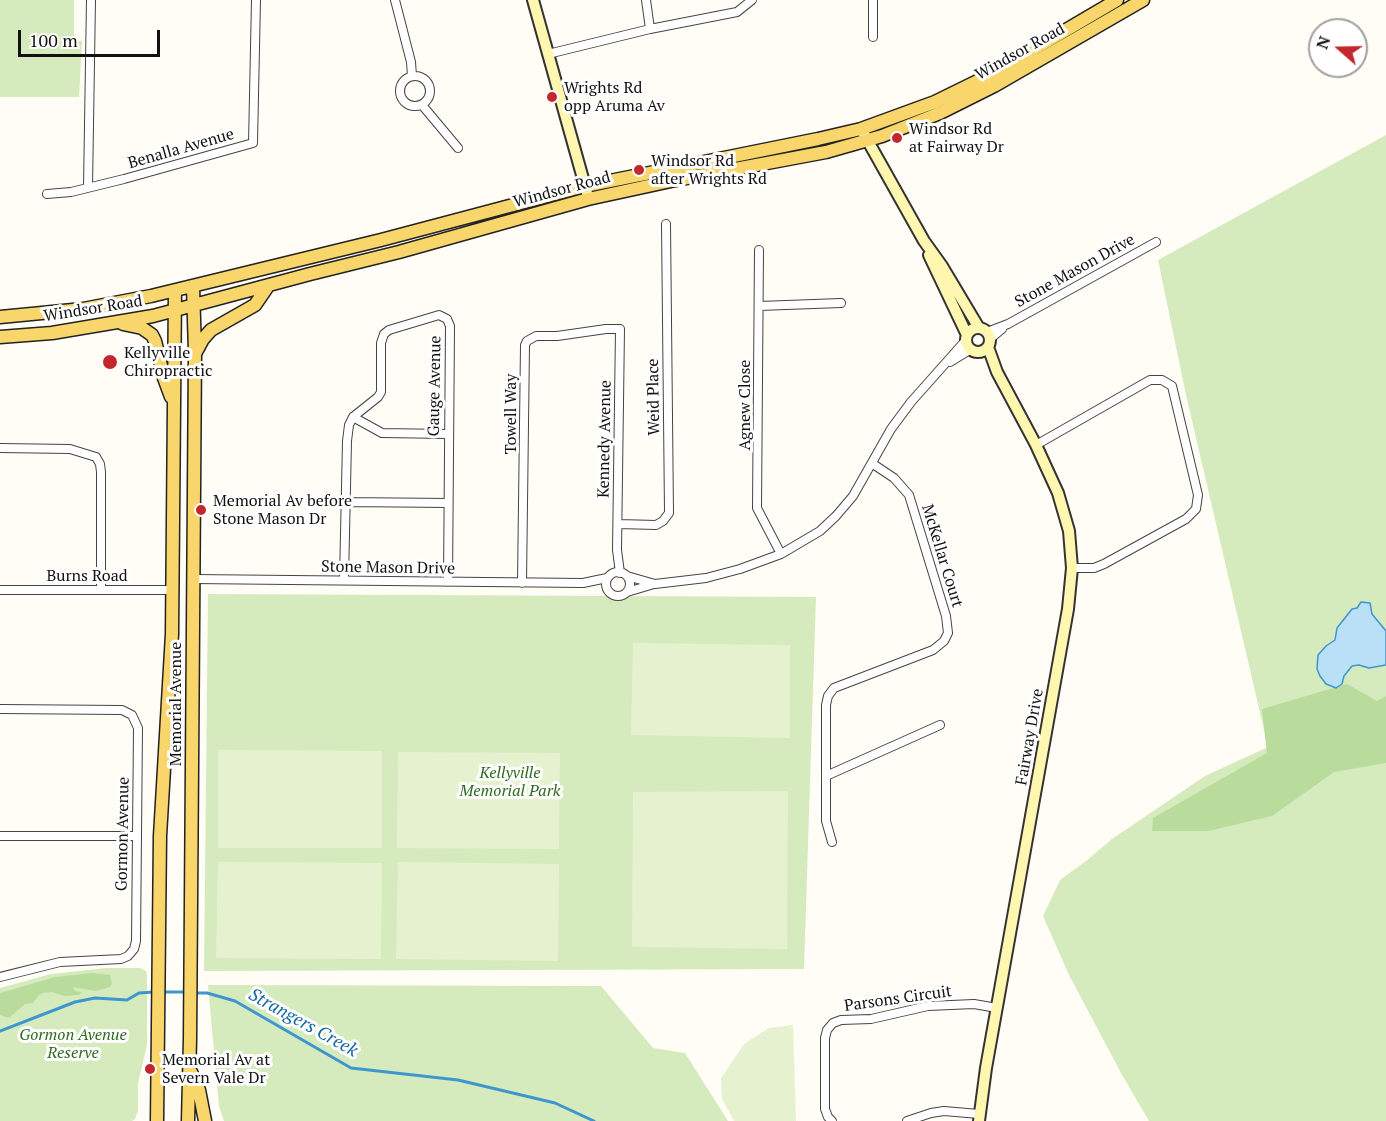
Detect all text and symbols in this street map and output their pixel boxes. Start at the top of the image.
scale bar [21,18,164,56]
north arrow [1308,18,1368,78]
street label: Windsor Road [972,19,1068,85]
text: 100 m [29,28,78,52]
text: N [1311,33,1335,52]
place label: Wrights Rd opp Aruma Av [564,78,665,116]
marker: Wrights Rd opp Aruma Av [545,90,559,104]
place label: Windsor Rd at Fairway Dr [909,119,1004,157]
street label: Benalla Avenue [126,125,236,173]
marker: Windsor Rd at Fairway Dr [890,131,904,145]
place label: Windsor Rd after Wrights Rd [651,151,767,189]
marker: Windsor Rd after Wrights Rd [632,163,646,177]
street label: Windsor Road [511,168,613,212]
street label: Stone Mason Drive [1012,230,1138,312]
street label: Windsor Road [42,292,144,326]
street label: Gauge Avenue [425,335,445,437]
place label: Kellyville Chiropractic [124,343,212,381]
marker: Kellyville Chiropractic [101,353,119,371]
street label: Weid Place [644,358,664,436]
street label: Agnew Close [735,360,755,450]
street label: Towell Way [501,374,521,454]
street label: Kennedy Avenue [594,380,616,498]
place label: Memorial Av before Stone Mason Dr [213,491,352,529]
street label: McKellar Court [917,502,967,610]
marker: Memorial Av before Stone Mason Dr [194,503,208,517]
street label: Stone Mason Drive [321,557,455,579]
street label: Burns Road [46,566,128,586]
street label: Memorial Avenue [166,642,186,766]
street label: Fairway Drive [1012,687,1048,787]
park label: Kellyville Memorial Park [460,763,560,801]
street label: Gormon Avenue [112,777,134,891]
street label: Parsons Circuit [843,982,953,1016]
water label: Strangers Creek [245,984,361,1062]
park label: Gormon Avenue Reserve [19,1025,127,1063]
place label: Memorial Av at Severn Vale Dr [162,1050,270,1088]
marker: Memorial Av at Severn Vale Dr [143,1062,157,1076]

